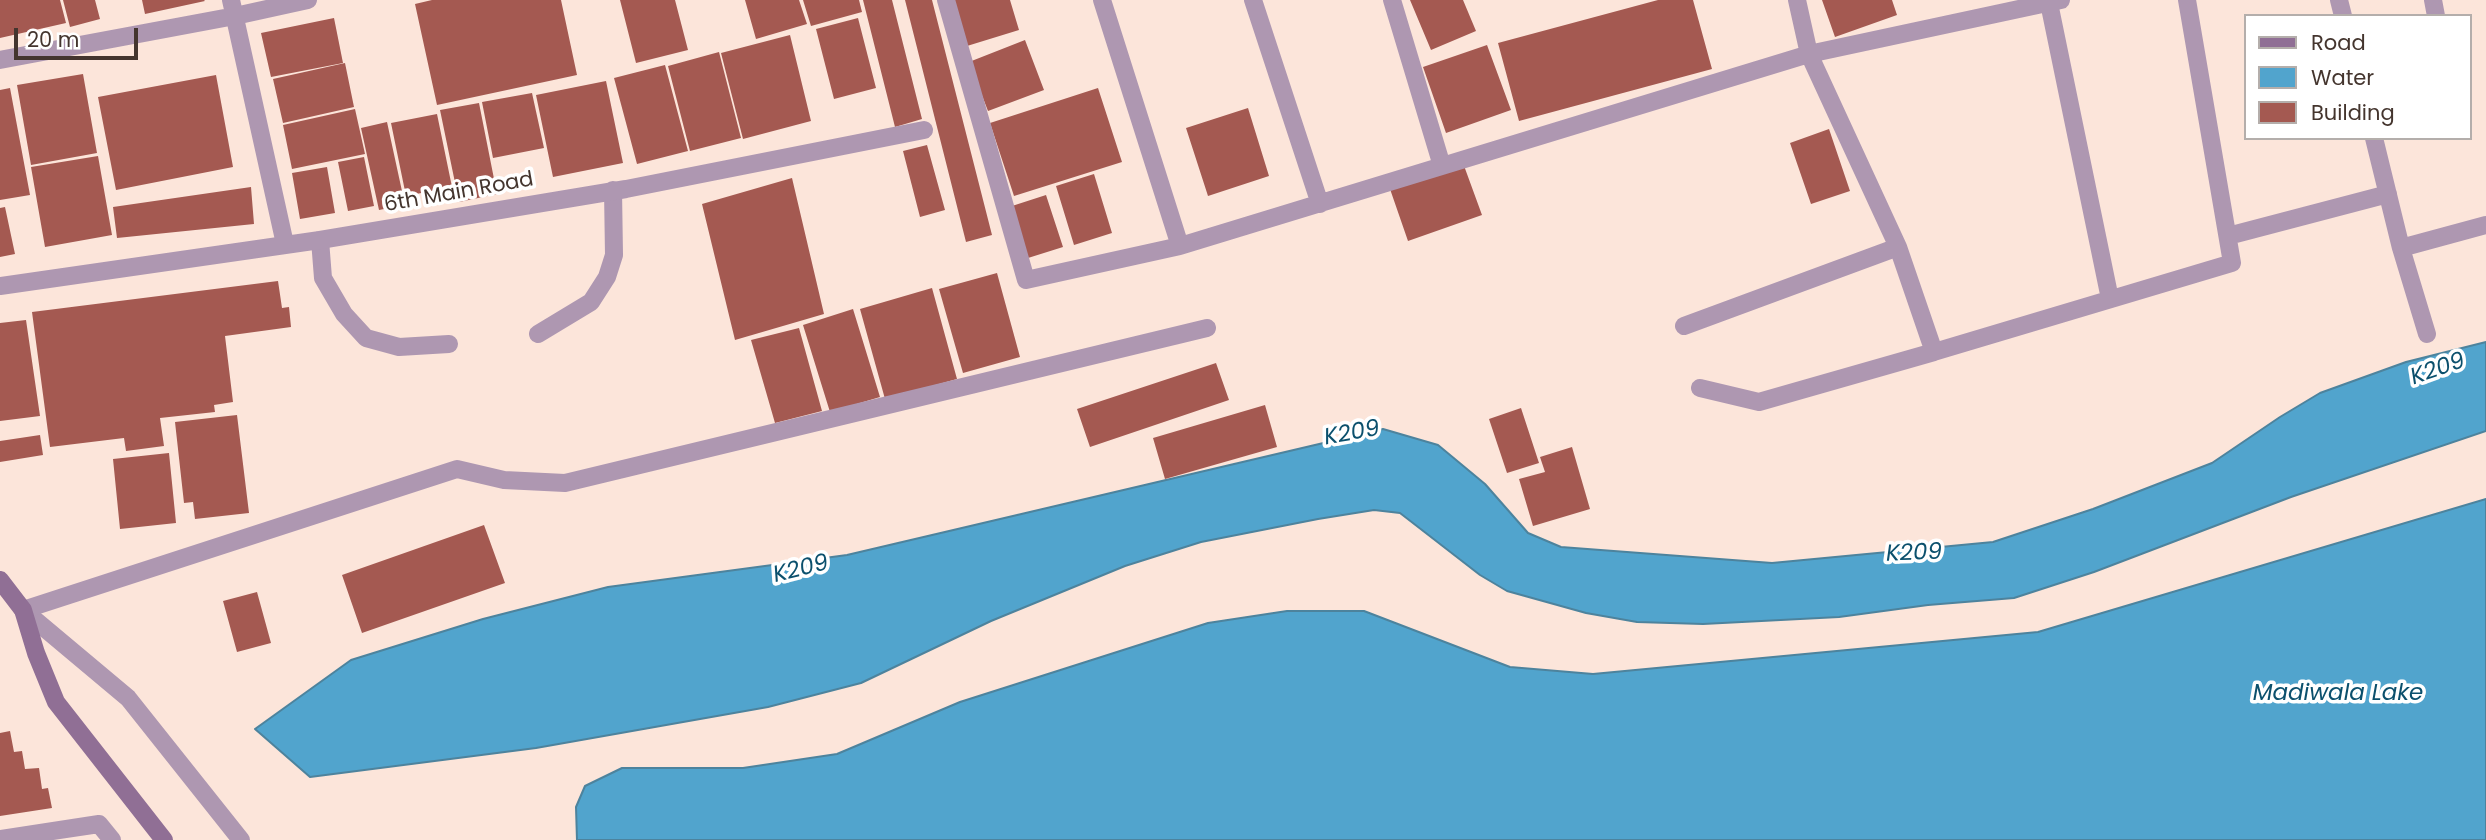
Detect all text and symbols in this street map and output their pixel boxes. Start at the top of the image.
scale bar [18,14,142,58]
legend [2244,14,2472,140]
text: 20 m [27,25,80,54]
text: Road [2311,28,2366,57]
text: Water [2311,63,2374,92]
text: Building [2311,98,2395,127]
street label: 6th Main Road [382,167,536,219]
water label: K209 [2407,348,2469,392]
water label: K209 [1322,416,1382,452]
water label: K209 [1886,539,1942,569]
water label: K209 [771,550,831,590]
water label: Madiwala Lake [2253,680,2423,708]

